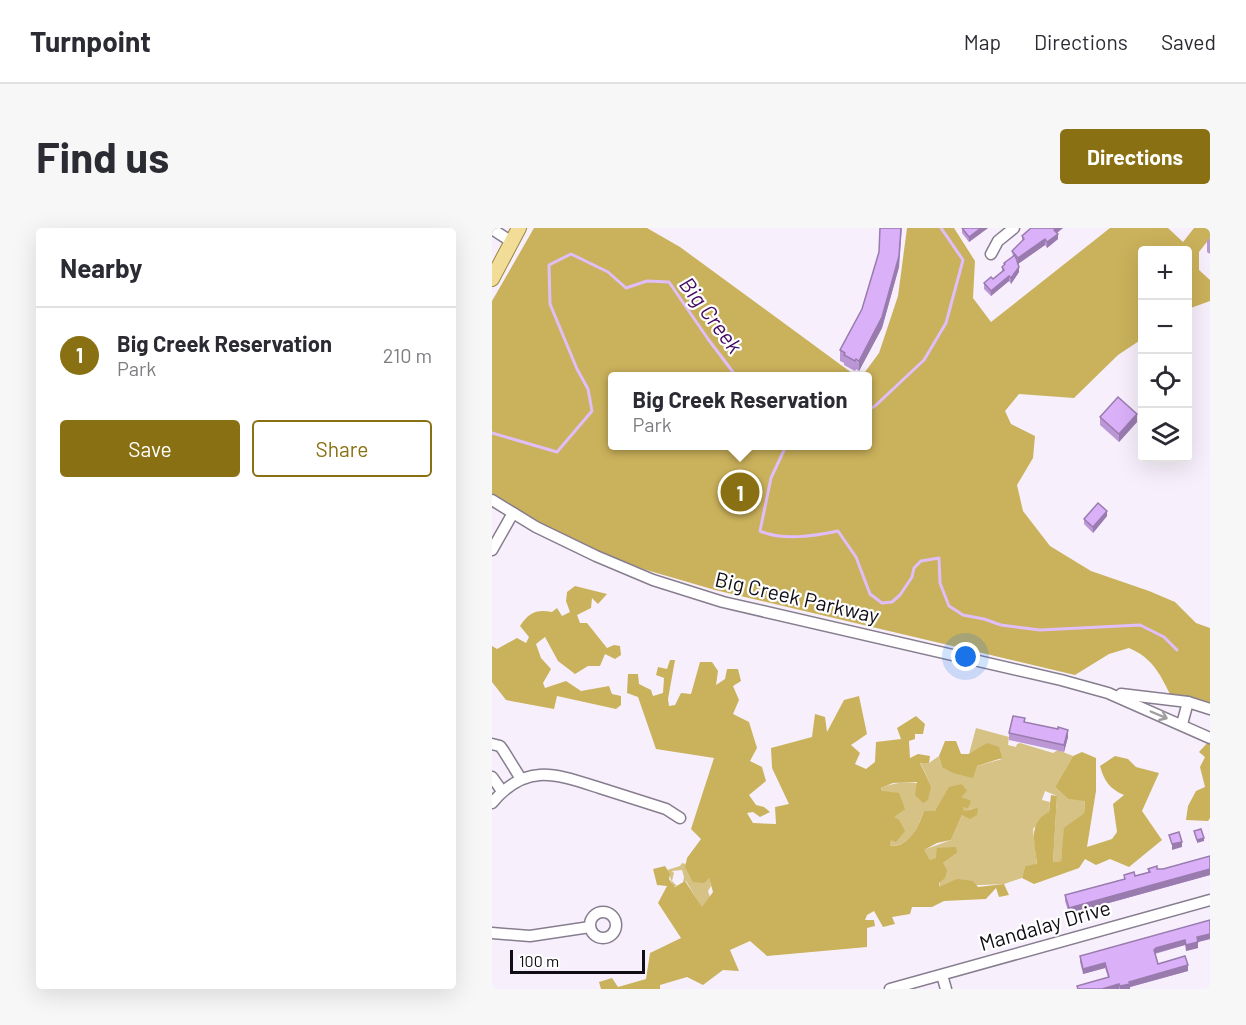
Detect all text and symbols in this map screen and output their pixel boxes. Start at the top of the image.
text: Turnpoint [30,24,151,58]
text: Map [964,29,1001,54]
text: Directions [1034,29,1128,54]
text: Saved [1161,29,1216,54]
button: Directions [1060,129,1210,184]
text: Find us [36,131,169,181]
map controls [1138,246,1192,462]
button: + [1138,246,1192,300]
text: Nearby [60,252,142,283]
water label: Big Creek [675,271,749,358]
button: − [1138,300,1192,354]
text: Big Creek Reservation [117,330,332,356]
text: 1 [76,343,83,367]
text: 210 m [383,343,432,367]
button: locate [1138,354,1192,408]
text: Park [117,356,156,380]
popup [608,372,872,450]
text: Big Creek Reservation [633,386,847,412]
button: layers [1138,408,1192,462]
text: Park [633,412,672,436]
button: Save [60,420,240,477]
button: Share [252,420,432,477]
pin: 1 [720,470,760,514]
street label: Big Creek Parkway [713,565,882,628]
your location [951,642,980,671]
one-way arrow [1150,710,1168,721]
street label: Mandalay Drive [976,894,1113,955]
scale bar [510,947,645,974]
text: 100 m [519,951,559,970]

